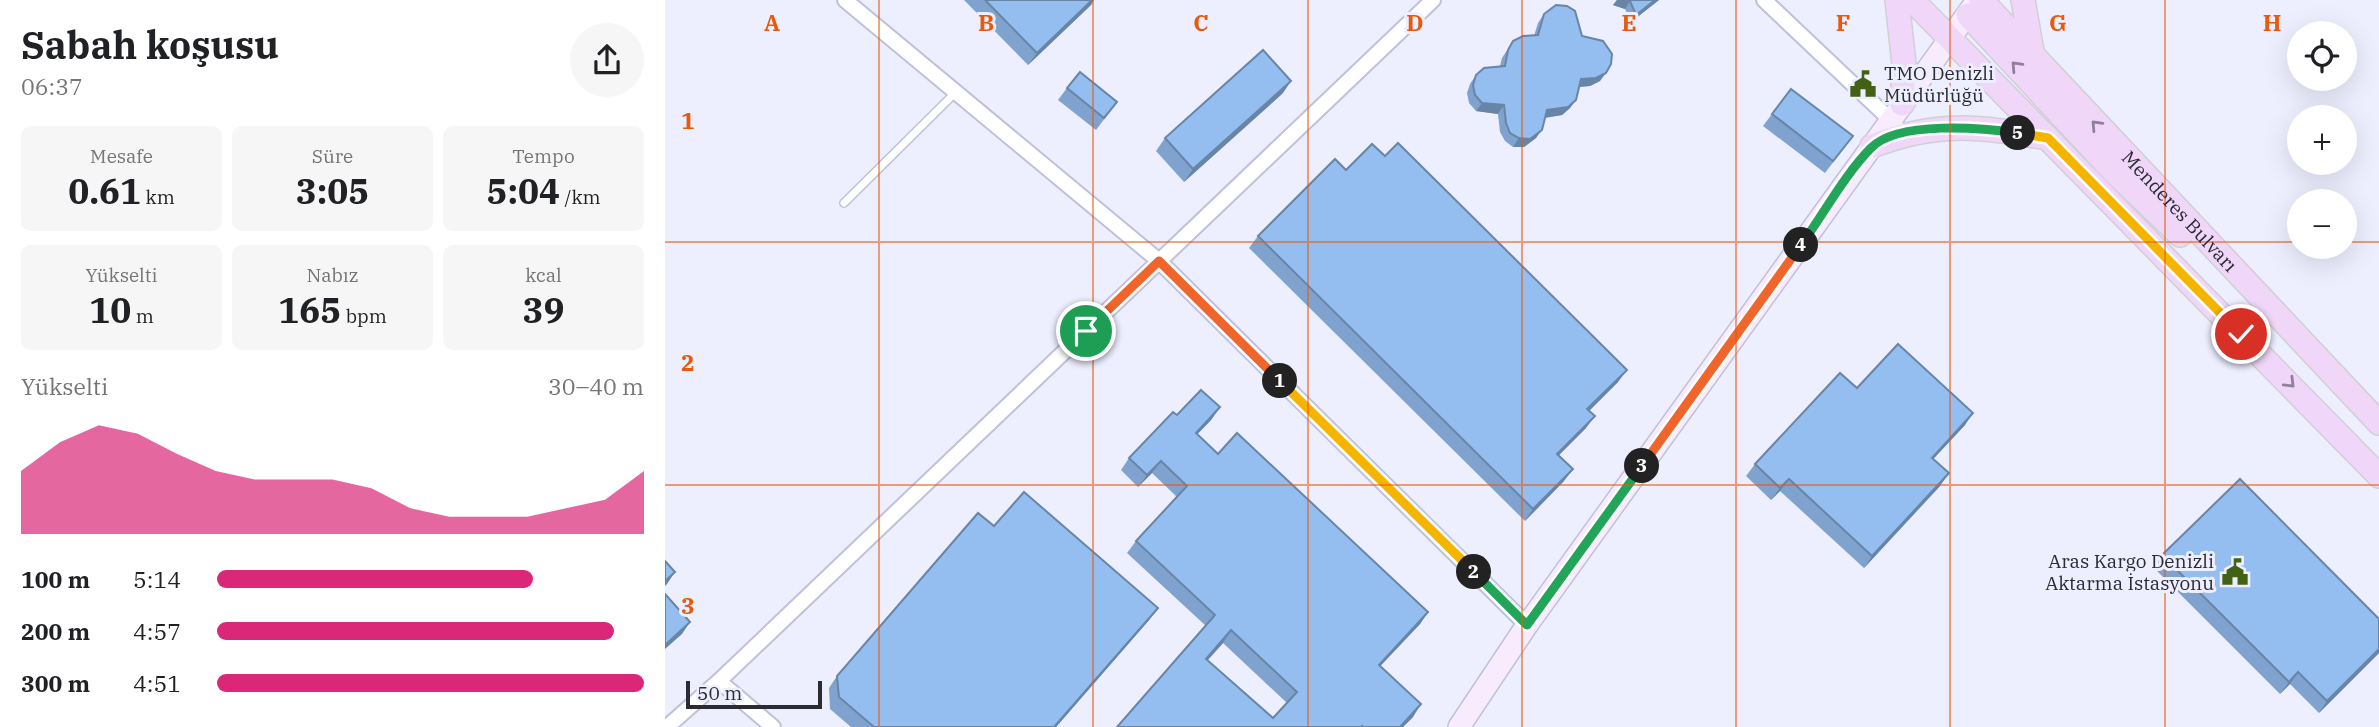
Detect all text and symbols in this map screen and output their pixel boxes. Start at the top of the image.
text: A [764,7,780,37]
text: B [978,7,994,37]
text: C [1193,7,1209,37]
text: D [1406,7,1424,37]
text: E [1621,7,1637,37]
text: F [1836,7,1850,37]
text: G [2049,7,2067,37]
text: H [2263,7,2281,37]
text: Sabah koşusu [21,20,279,69]
map controls [2287,21,2357,259]
button: locate [2287,21,2357,91]
button: share [570,23,644,97]
place label: TMO Denizli Müdürlüğü [1884,61,1994,107]
one-way arrow [2011,61,2024,74]
public building icon: TMO Denizli Müdürlüğü [1848,69,1878,99]
text: 06:37 [21,71,83,101]
text: 1 [681,105,695,135]
button: + [2287,105,2357,175]
pin: 5 [2001,116,2035,150]
text: 5 [2012,120,2023,144]
one-way arrow [2092,120,2105,133]
text: Mesafe [90,144,153,168]
text: Süre [312,144,353,168]
text: Tempo [512,144,575,168]
street label: Menderes Bulvarı [2117,146,2242,277]
text: 0.61 [68,168,141,214]
text: 3:05 [296,168,369,214]
text: 5:04 [486,168,560,214]
text: km [141,185,175,209]
text: /km [560,185,601,209]
button: − [2287,189,2357,259]
pin: 4 [1783,228,1819,262]
text: 4 [1795,232,1806,256]
text: Yükselti [86,263,158,287]
text: Nabız [307,263,358,287]
text: kcal [525,263,562,287]
text: 10 [89,287,131,333]
text: 165 [278,287,341,333]
text: 39 [522,287,565,333]
pin [1056,301,1116,361]
text: m [131,304,154,328]
text: bpm [341,304,387,328]
pin [2211,304,2271,364]
icon: arrive [1067,312,1105,350]
icon: check [2222,315,2260,353]
text: 2 [681,347,695,377]
pin: 1 [1263,364,1297,398]
text: 1 [1274,368,1285,392]
text: Yükselti [21,371,108,401]
text: 30–40 m [548,371,644,401]
one-way arrow [2281,375,2294,388]
pin: 3 [1625,448,1660,484]
text: 3 [1636,453,1647,477]
place label: Aras Kargo Denizli Aktarma İstasyonu [2045,549,2214,595]
pin: 2 [1457,554,1491,590]
public building icon: Aras Kargo Denizli Aktarma İstasyonu [2220,557,2250,587]
text: 2 [1468,559,1479,583]
text: 100 m [21,564,90,594]
text: 5:14 [133,564,181,594]
text: 3 [681,590,695,620]
text: 200 m [21,616,90,646]
text: 4:57 [133,616,181,646]
text: 300 m [21,668,90,698]
text: 4:51 [133,668,181,698]
scale bar [686,678,823,710]
text: 50 m [697,681,742,705]

